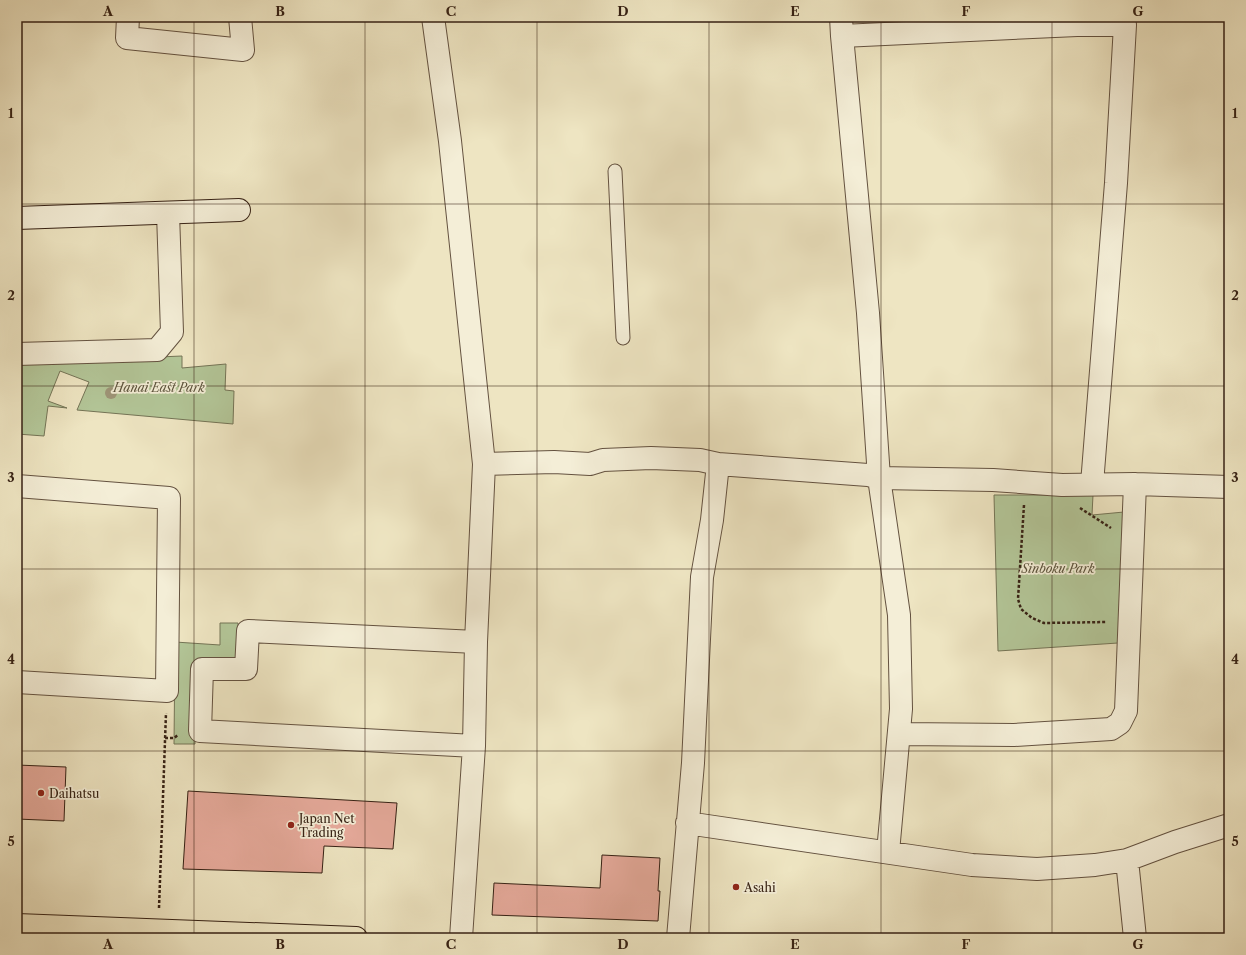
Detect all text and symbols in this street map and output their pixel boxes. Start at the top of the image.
text: A [102,3,114,19]
text: B [275,3,285,19]
text: C [446,3,456,19]
text: D [617,3,629,19]
text: E [790,3,800,19]
text: F [962,3,971,19]
text: G [1132,3,1144,19]
text: 1 [8,105,14,121]
text: 1 [1232,105,1238,121]
text: 2 [7,287,15,303]
text: 2 [1231,287,1239,303]
park label: Hanai East Park [112,380,205,395]
text: 3 [7,469,15,485]
text: 3 [1231,469,1239,485]
park label: Sinboku Park [1021,561,1095,576]
text: 4 [7,651,15,667]
text: 4 [1231,651,1239,667]
place label: Daihatsu [49,786,100,801]
marker: Daihatsu [36,788,46,798]
place label: Japan Net Trading [297,811,355,840]
marker: Japan Net Trading [286,820,296,830]
text: 5 [7,833,15,849]
text: 5 [1231,833,1239,849]
place label: Asahi [743,880,776,895]
marker: Asahi [731,882,741,892]
text: A [102,936,114,952]
text: B [275,936,285,952]
text: C [446,936,456,952]
text: D [617,936,629,952]
text: E [790,936,800,952]
text: F [962,936,971,952]
text: G [1132,936,1144,952]

